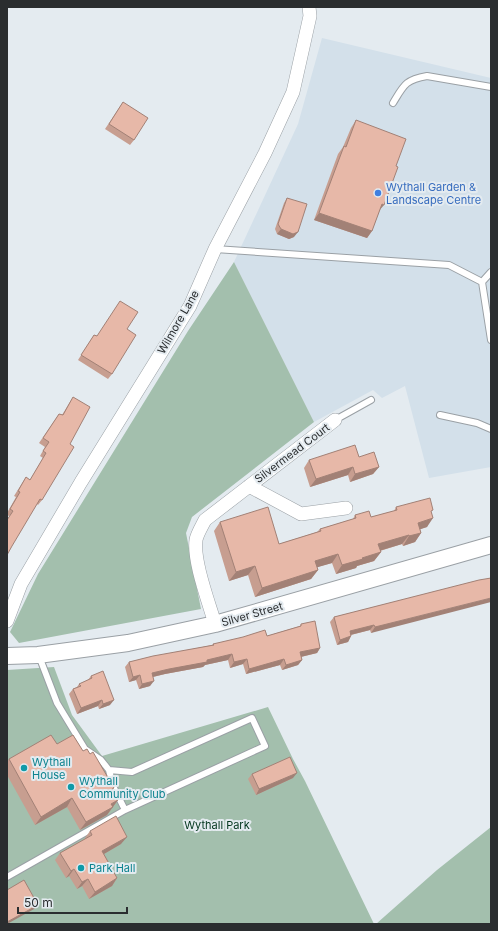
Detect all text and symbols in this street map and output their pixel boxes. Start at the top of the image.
place label: Wythall Garden & Landscape Centre [386,180,481,207]
marker: Wythall Garden & Landscape Centre [373,188,383,198]
street label: Wilmore Lane [154,288,202,356]
street label: Silvermead Court [252,420,333,486]
street label: Silver Street [220,598,285,629]
place label: Wythall House [32,755,71,782]
marker: Wythall House [19,763,29,773]
place label: Wythall Community Club [79,774,166,801]
marker: Wythall Community Club [66,782,76,792]
park label: Wythall Park [184,818,250,832]
place label: Park Hall [89,861,135,875]
marker: Park Hall [76,863,86,873]
scale bar [18,889,127,915]
text: 50 m [24,895,53,910]

